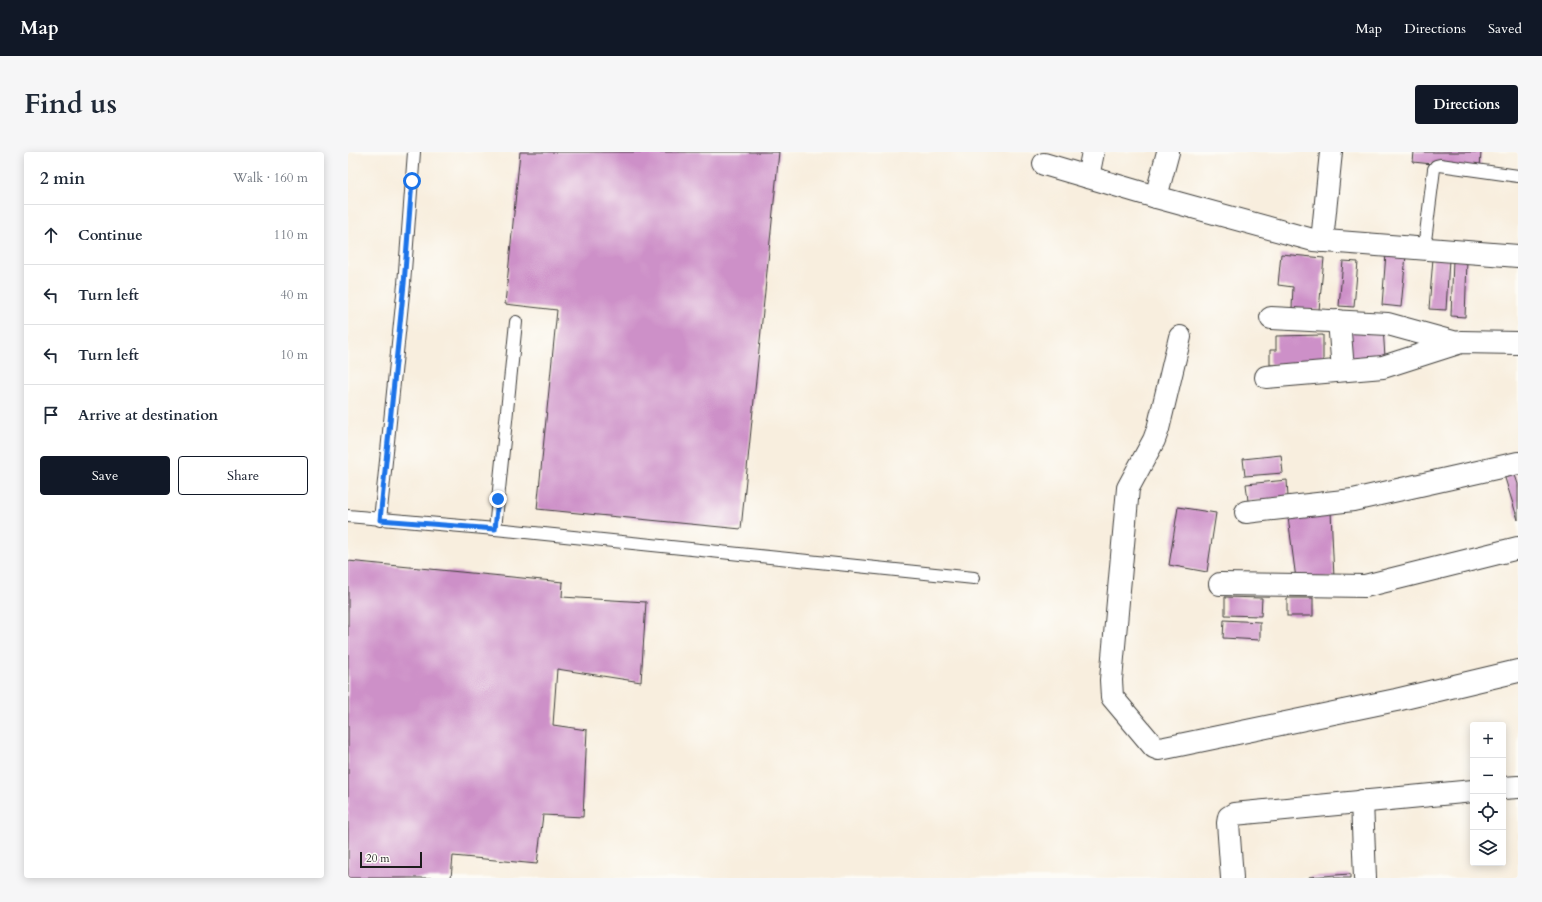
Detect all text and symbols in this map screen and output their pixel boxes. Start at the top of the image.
text: Map [20,15,59,41]
text: Map [1356,19,1382,38]
text: Directions [1404,19,1466,38]
text: Saved [1488,19,1522,38]
text: Find us [24,85,117,123]
button: Directions [1415,85,1518,124]
text: 2 min [40,167,85,190]
text: Walk · 160 m [233,169,308,187]
route start [403,172,421,190]
icon: ahead [40,224,62,246]
text: Continue [78,225,143,245]
text: 110 m [274,226,308,244]
icon: left [40,284,62,306]
text: Turn left [78,285,139,305]
text: 40 m [280,286,308,304]
icon: left [40,344,62,366]
text: Turn left [78,345,139,365]
text: 10 m [280,346,308,364]
icon: arrive [40,404,62,426]
text: Arrive at destination [78,405,218,425]
button: Save [40,456,170,495]
button: Share [178,456,308,495]
route end [489,490,507,508]
map controls [1470,722,1506,866]
button: + [1470,722,1506,758]
button: − [1470,758,1506,794]
button: locate [1470,794,1506,830]
button: layers [1470,830,1506,866]
scale bar [360,850,422,869]
text: 20 m [366,851,390,866]

